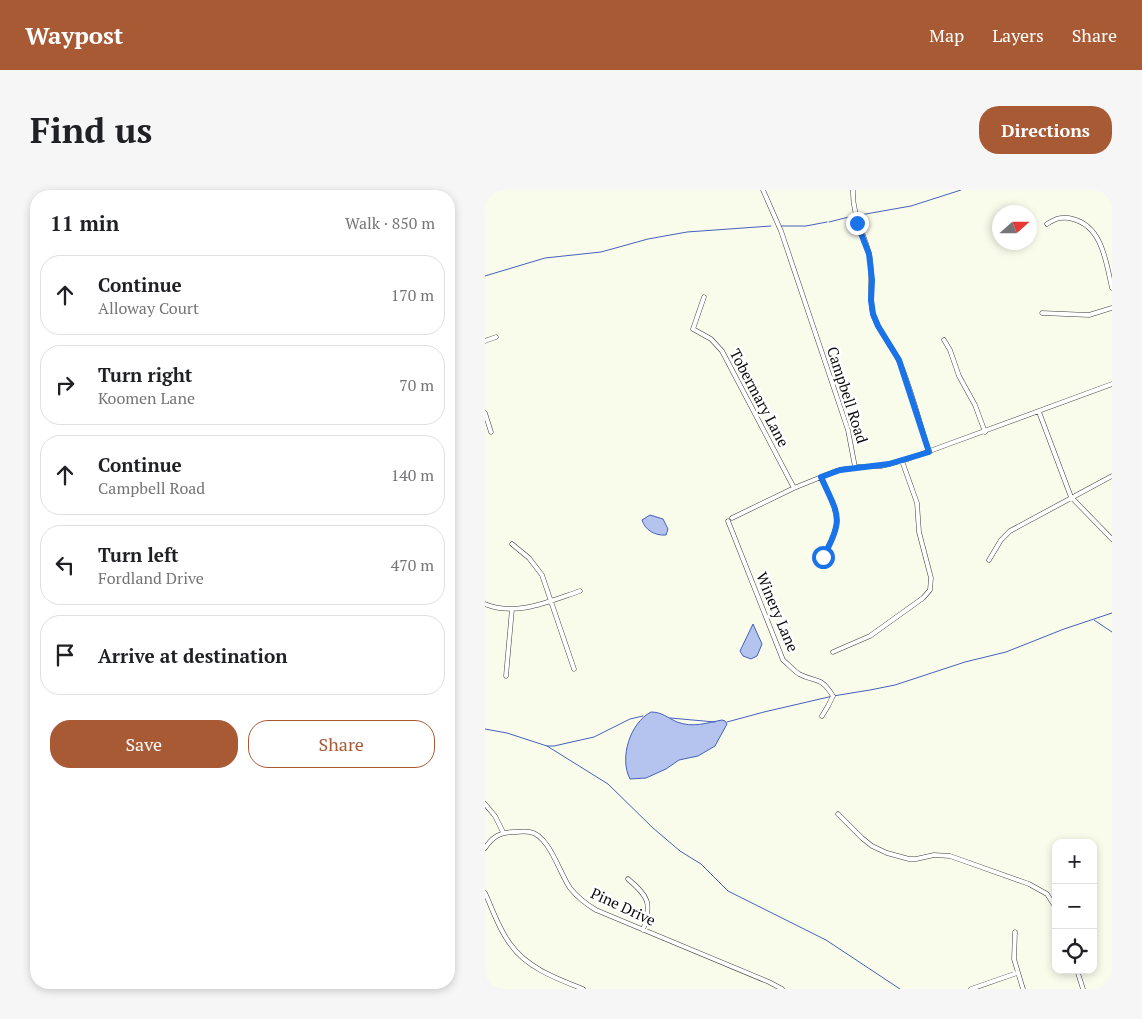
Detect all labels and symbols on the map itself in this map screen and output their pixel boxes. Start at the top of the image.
north arrow [992,205,1037,250]
route end [846,212,869,235]
street label: Campbell Road [823,344,873,446]
street label: Tobermary Lane [726,345,794,450]
route start [812,546,835,569]
street label: Winery Lane [752,569,804,654]
street label: Pine Drive [588,882,659,930]

